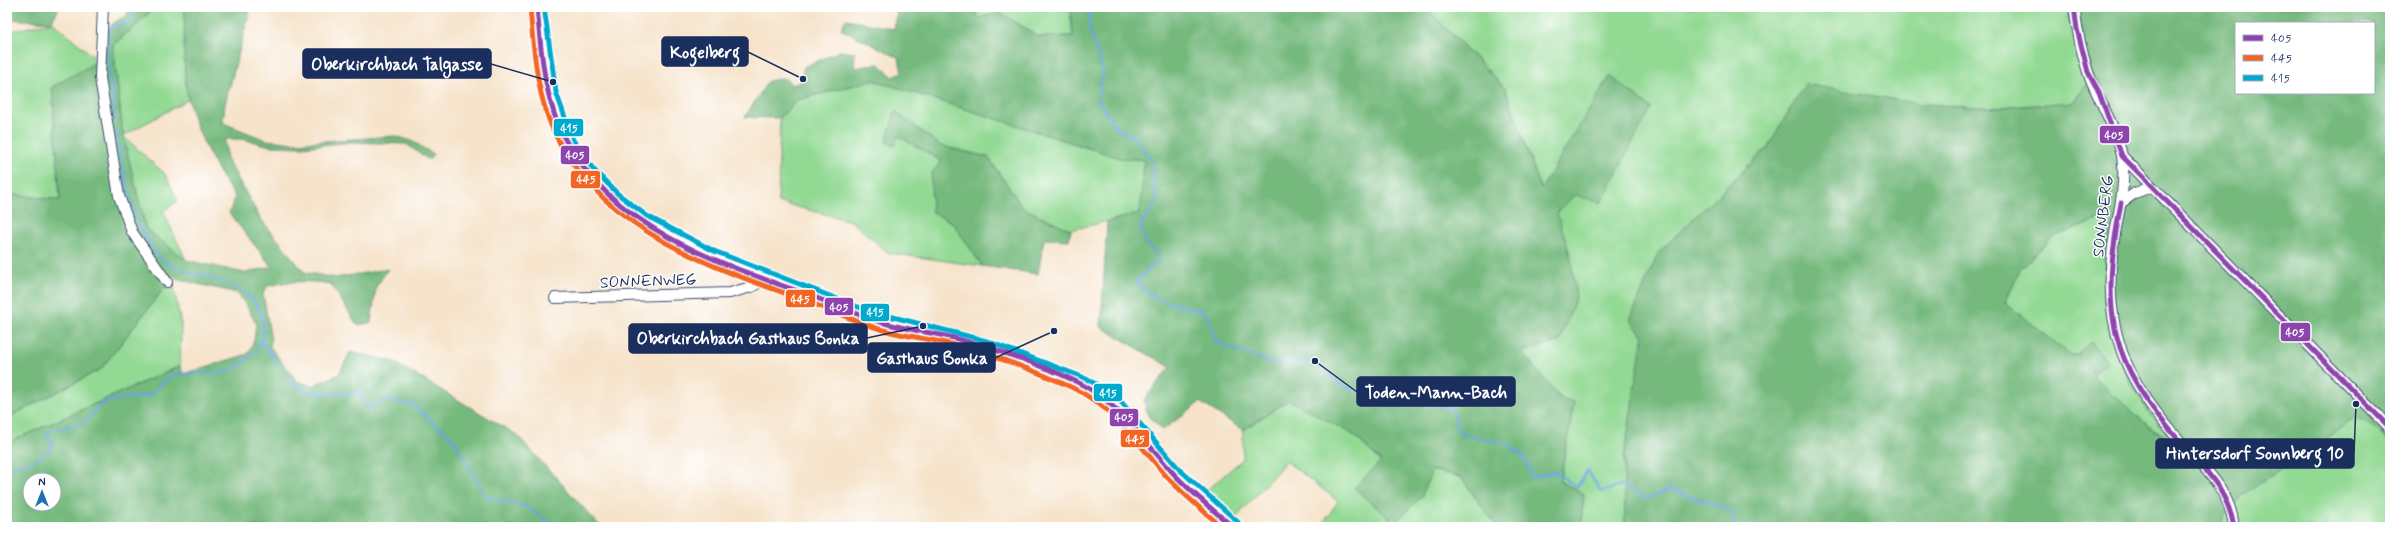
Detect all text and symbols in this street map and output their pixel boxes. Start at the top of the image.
legend [2235,22,2375,94]
text: 405 [2271,31,2292,47]
callout: Kogelberg [662,37,748,66]
text: Kogelberg [670,42,740,67]
callout: Oberkirchbach Talgasse [303,49,491,78]
text: 445 [2271,51,2292,67]
text: Oberkirchbach Talgasse [311,54,483,79]
text: 415 [2271,71,2290,87]
line badge: 415 [553,118,584,137]
text: 415 [560,122,578,136]
line badge: 405 [2099,125,2130,144]
text: 405 [2105,129,2123,143]
line badge: 405 [560,145,590,165]
text: 405 [566,149,584,163]
line badge: 445 [570,170,601,189]
text: 445 [576,173,596,187]
street label: SONNBERG [2088,174,2119,258]
street label: SONNENWEG [599,269,697,294]
line badge: 445 [785,289,816,308]
text: 445 [790,293,810,307]
line badge: 405 [824,297,854,316]
text: 405 [830,301,848,315]
line badge: 415 [860,303,890,322]
text: 415 [866,306,884,320]
line badge: 405 [2280,322,2311,342]
callout: Oberkirchbach Gasthaus Bonka [629,324,867,353]
text: 405 [2286,326,2304,340]
text: Oberkirchbach Gasthaus Bonka [637,328,860,350]
callout: Gasthaus Bonka [868,343,995,372]
text: Gasthaus Bonka [876,348,988,370]
callout: Toden-Mann-Bach [1357,377,1515,406]
text: Toden-Mann-Bach [1365,382,1508,404]
line badge: 415 [1093,383,1123,402]
text: 415 [1099,387,1117,401]
line badge: 405 [1109,408,1139,427]
text: 405 [1115,411,1133,425]
line badge: 445 [1120,429,1150,448]
text: 445 [1125,433,1145,447]
callout: Hintersdorf Sonnberg 10 [2156,439,2354,468]
text: Hintersdorf Sonnberg 10 [2166,443,2344,468]
north arrow [22,472,62,512]
text: N [38,476,46,490]

